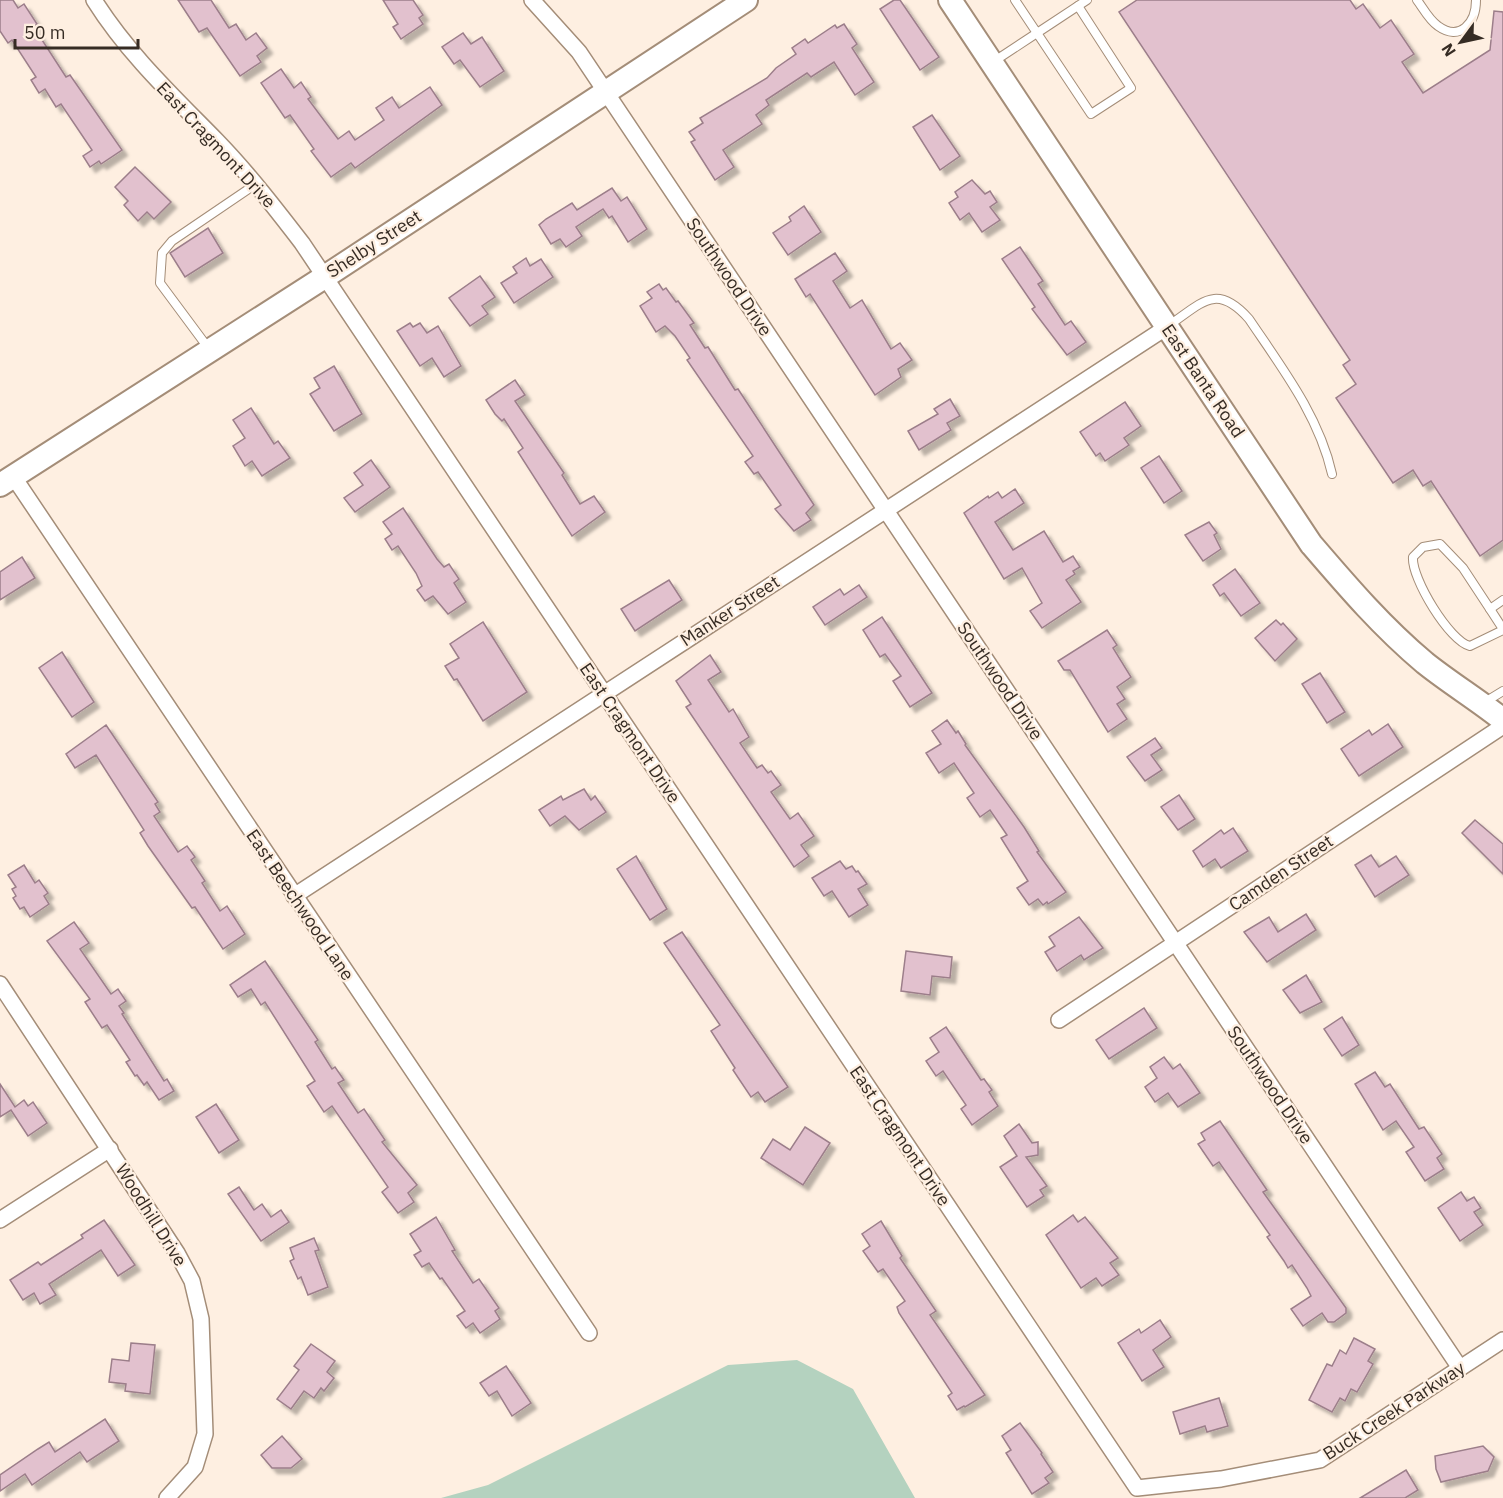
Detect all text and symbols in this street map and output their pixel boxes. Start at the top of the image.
scale bar [15,12,138,50]
north arrow [1431,12,1491,72]
text: 50 m [24,21,66,44]
text: N [1437,40,1460,60]
street label: East Cragmont Drive [152,77,281,213]
street label: Shelby Street [322,204,425,283]
street label: Southwood Drive [681,213,777,340]
street label: East Banta Road [1157,319,1250,442]
street label: Manker Street [676,570,784,651]
street label: Southwood Drive [952,617,1048,744]
street label: East Cragmont Drive [575,658,686,807]
street label: East Beechwood Lane [241,825,360,985]
street label: Camden Street [1224,829,1337,916]
street label: Southwood Drive [1222,1021,1318,1148]
street label: East Cragmont Drive [845,1061,956,1210]
street label: Woodhill Drive [111,1159,192,1270]
street label: Buck Creek Parkway [1318,1356,1469,1465]

